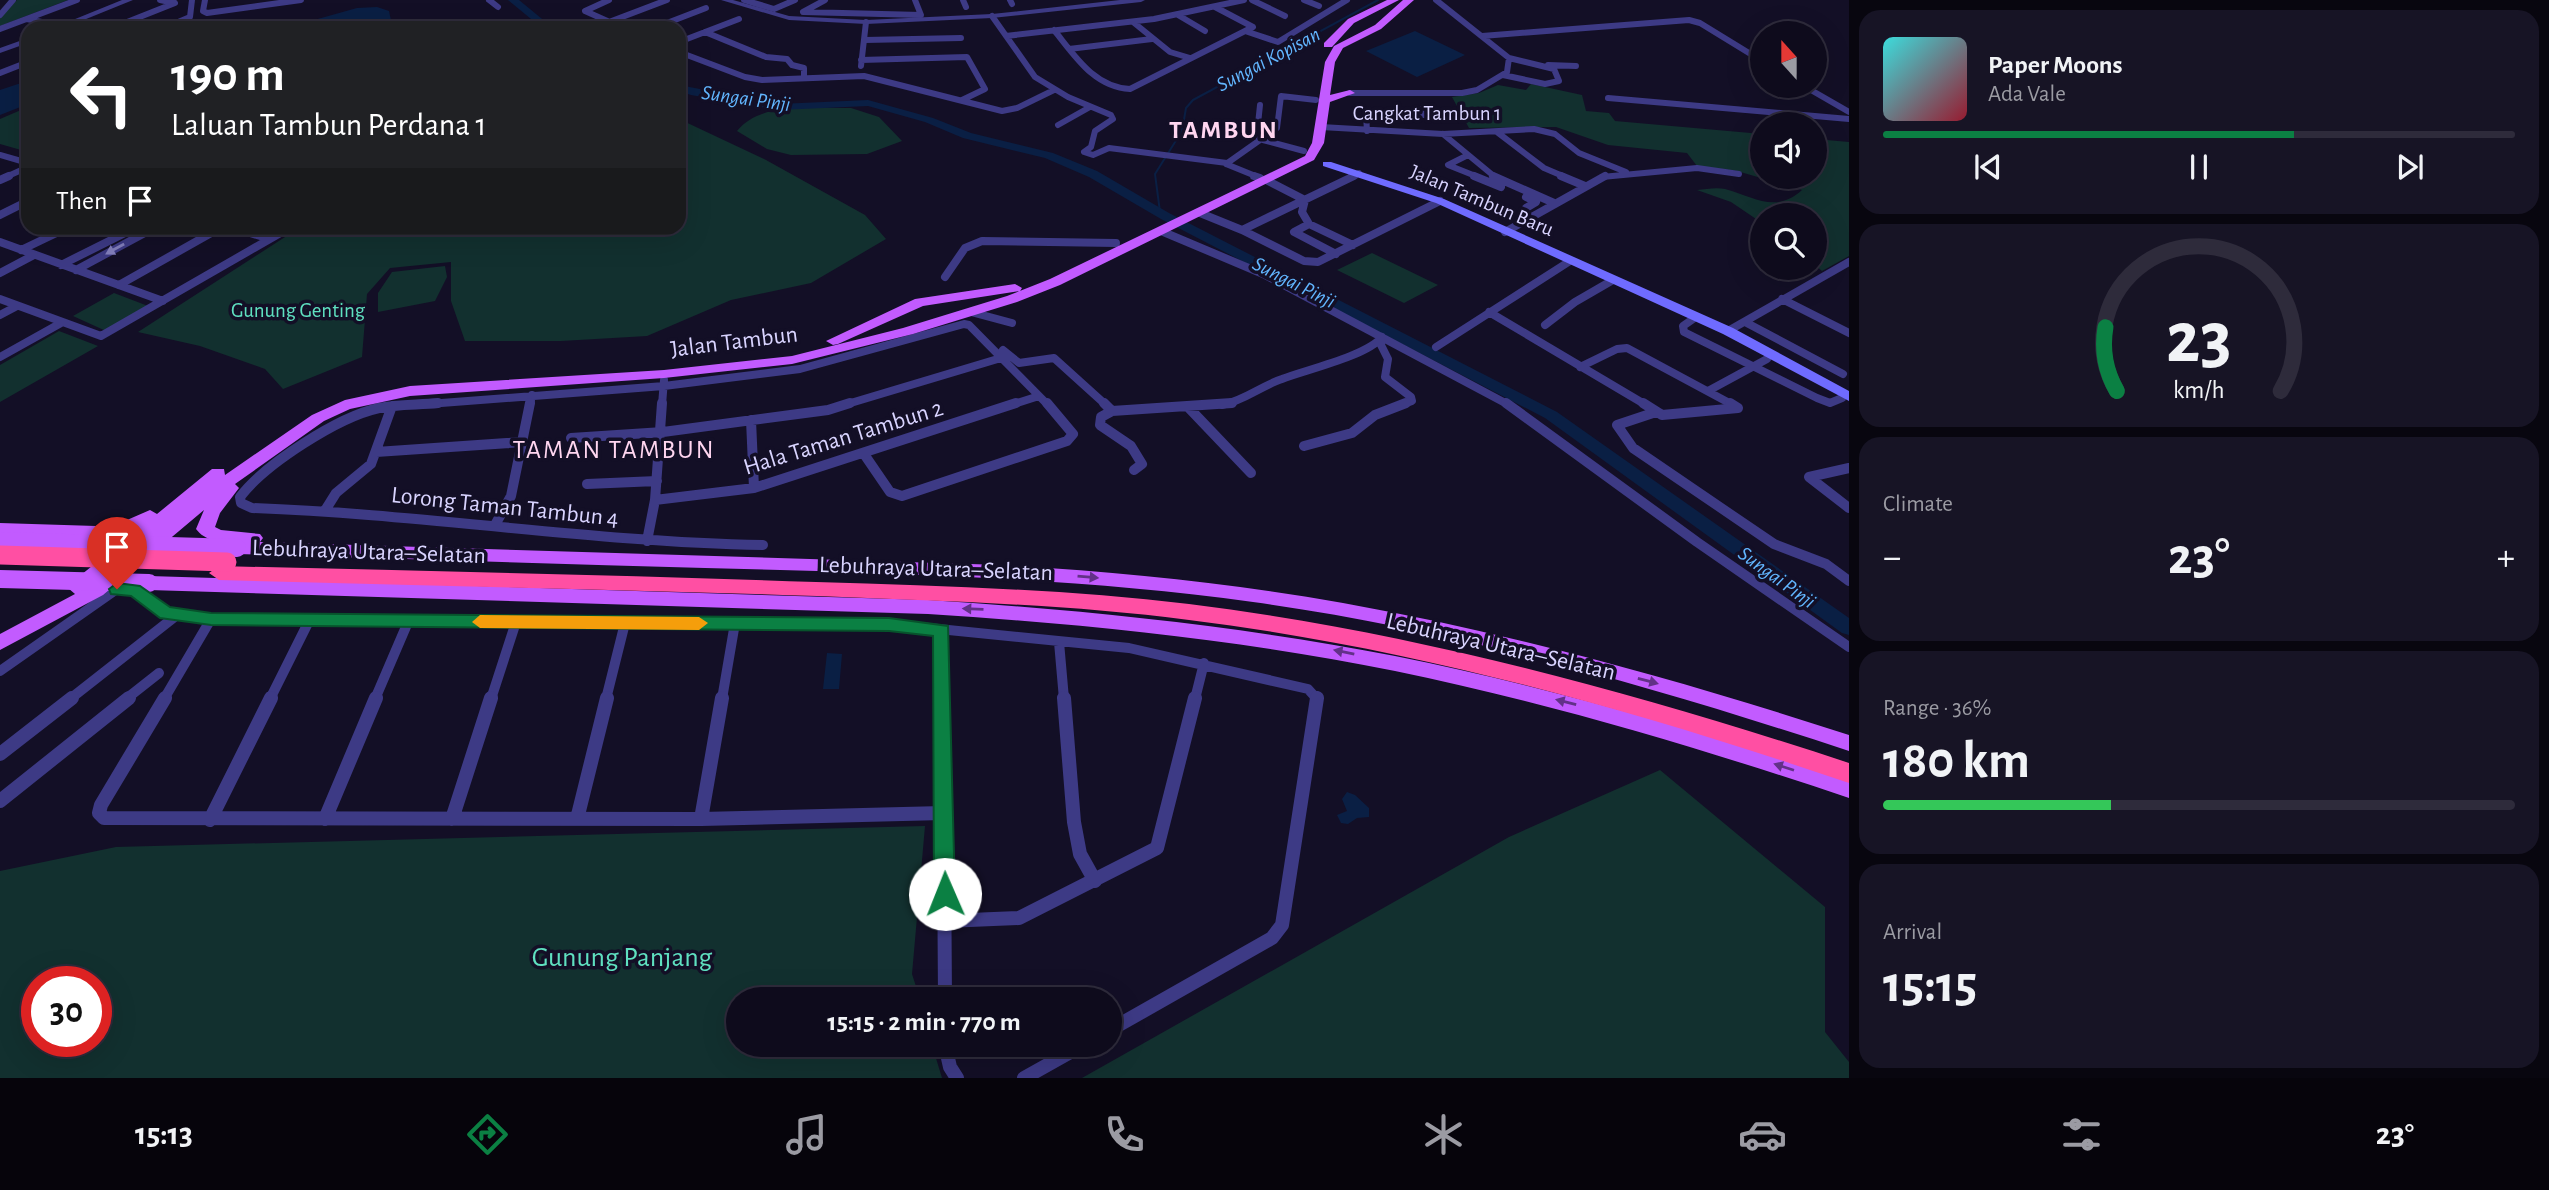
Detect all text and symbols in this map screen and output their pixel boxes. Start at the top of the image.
north arrow [1750,21,1827,98]
map controls [1750,21,1827,280]
water label: Sungai Kopisan [1213,23,1324,96]
icon: left [56,49,147,140]
text: 190 m [171,51,285,100]
text: Paper Moons [1988,52,2123,78]
water label: Sungai Pinji [700,82,792,115]
text: Ada Vale [1988,83,2066,106]
street label: Cangkat Tambun 1 [1353,103,1501,124]
text: Laluan Tambun Perdana 1 [171,109,486,141]
button: sound [1750,112,1827,189]
district label: TAMBUN [1169,117,1279,143]
icon: previous [1969,148,2007,186]
icon: pause [2180,148,2218,186]
icon: next [2391,148,2429,186]
street label: Jalan Tambun Baru [1407,161,1557,240]
icon: arrive [121,182,159,220]
text: Then [56,188,107,214]
button: search [1750,203,1827,280]
one-way arrow [105,243,124,255]
water label: Sungai Pinji [1249,253,1339,312]
park label: Gunung Genting [231,300,366,321]
text: 23 [2166,304,2232,377]
street label: Jalan Tambun [669,322,799,362]
text: km/h [2173,378,2225,403]
street label: Hala Taman Tambun 2 [741,396,946,480]
district label: TAMAN TAMBUN [513,437,715,463]
street label: Lorong Taman Tambun 4 [390,483,620,531]
text: Climate [1883,493,1953,516]
pin [87,517,147,589]
icon: arrive [98,528,136,566]
text: 23° [2168,531,2230,583]
street label: Lebuhraya Utara–Selatan [252,536,486,568]
text: − [1883,539,1901,577]
text: + [2497,539,2515,577]
water label: Sungai Pinji [1734,543,1819,612]
street label: Lebuhraya Utara–Selatan [819,553,1053,585]
one-way arrow [1078,571,1100,582]
one-way arrow [962,603,984,614]
street label: Lebuhraya Utara–Selatan [1384,609,1618,685]
one-way arrow [1333,647,1355,658]
one-way arrow [1637,676,1659,687]
one-way arrow [1555,696,1577,707]
text: Range · 36% [1883,697,1991,720]
text: 180 km [1883,735,2030,787]
one-way arrow [1774,761,1795,772]
position arrow [908,857,982,931]
text: Arrival [1883,921,1942,944]
park label: Gunung Panjang [532,944,713,972]
text: 15:15 [1883,959,1977,1011]
speed limit sign: 30 [21,966,112,1057]
text: 15:15 · 2 min · 770 m [827,1009,1021,1035]
icon: directions [463,1110,512,1159]
icon: music [782,1110,831,1159]
icon: phone [1100,1110,1149,1159]
icon: climate [1419,1110,1468,1159]
icon: car [1738,1110,1787,1159]
icon: filters [2057,1110,2106,1159]
text: 15:13 [135,1118,193,1150]
text: 23° [2376,1118,2414,1150]

